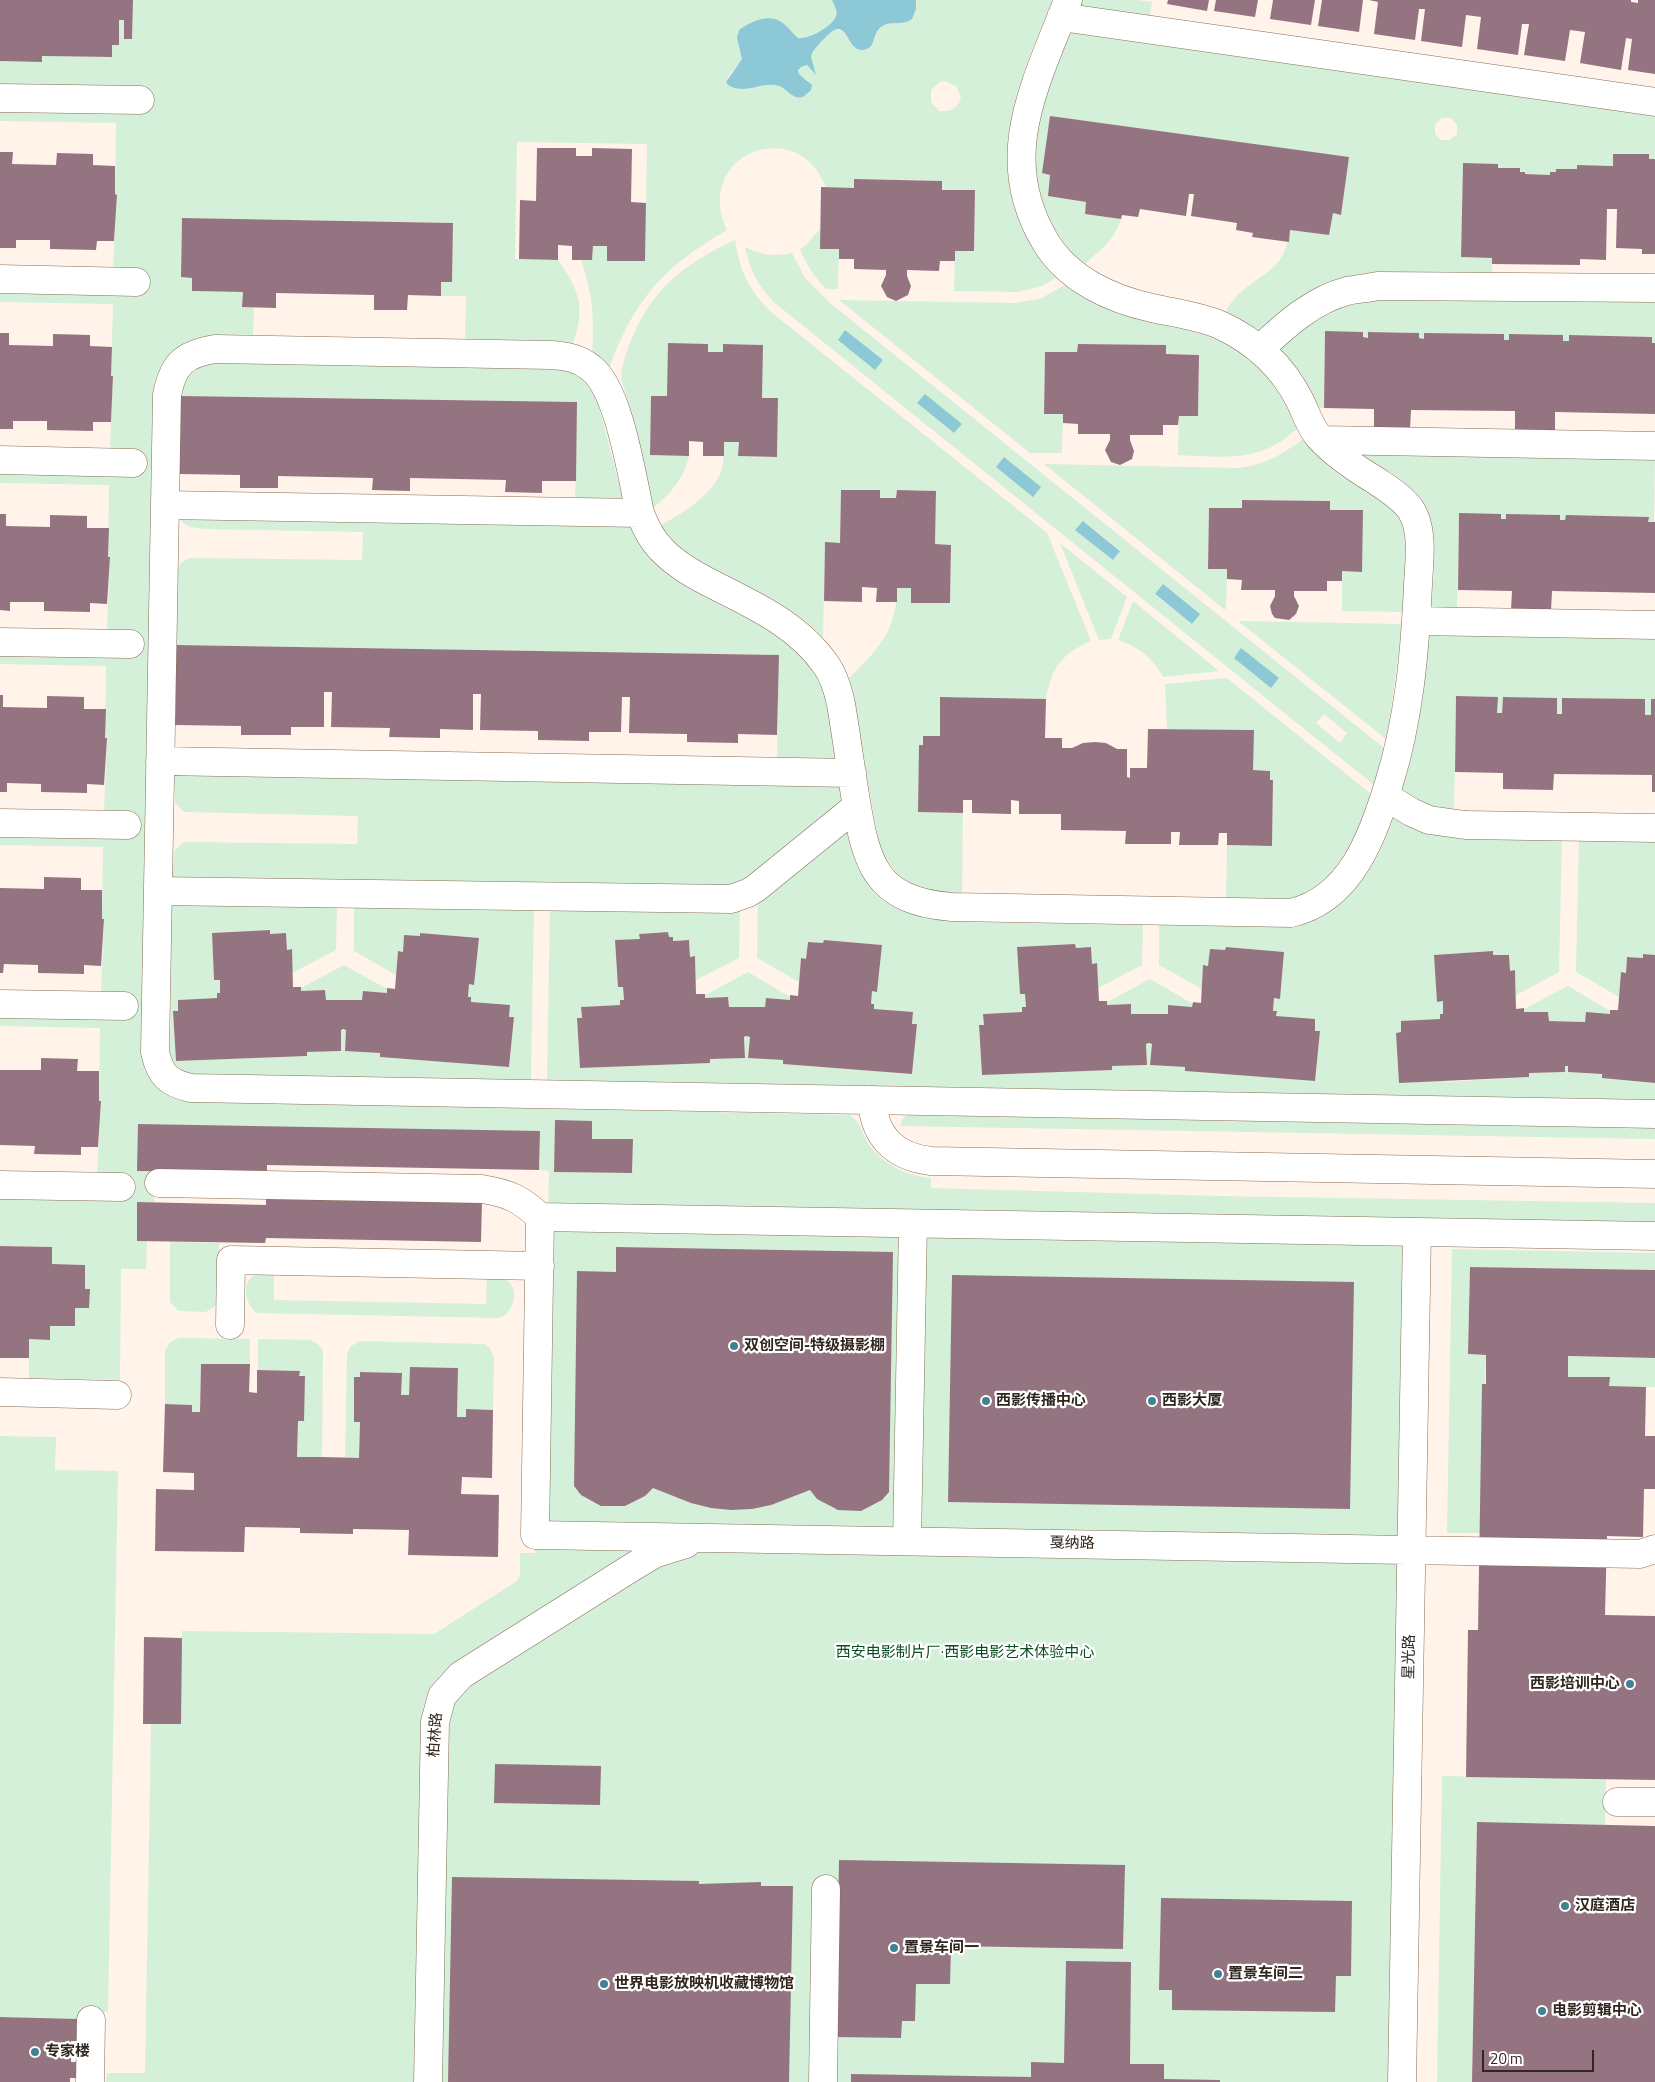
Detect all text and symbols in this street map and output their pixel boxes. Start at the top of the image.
place label: 双创空间-特级摄影棚 [744,1337,885,1355]
marker: 双创空间-特级摄影棚 [728,1340,740,1352]
place label: 西影传播中心 [996,1392,1086,1410]
place label: 西影大厦 [1162,1392,1222,1410]
marker: 西影传播中心 [980,1395,992,1407]
marker: 西影大厦 [1146,1395,1158,1407]
street label: 戛纳路 [1049,1535,1095,1553]
street label: 星光路 [1401,1634,1419,1680]
park label: 西安电影制片厂·西影电影艺术体验中心 [836,1644,1094,1662]
place label: 西影培训中心 [1530,1675,1620,1693]
marker: 西影培训中心 [1624,1678,1636,1690]
street label: 柏林路 [425,1712,447,1758]
place label: 汉庭酒店 [1575,1897,1635,1915]
marker: 汉庭酒店 [1559,1900,1571,1912]
place label: 置景车间一 [904,1939,979,1957]
marker: 置景车间一 [888,1942,900,1954]
place label: 置景车间二 [1228,1965,1303,1983]
marker: 置景车间二 [1212,1968,1224,1980]
place label: 世界电影放映机收藏博物馆 [614,1975,794,1993]
marker: 世界电影放映机收藏博物馆 [598,1978,610,1990]
place label: 电影剪辑中心 [1552,2002,1642,2020]
marker: 电影剪辑中心 [1536,2005,1548,2017]
scale bar [1485,2040,1598,2072]
place label: 专家楼 [45,2043,90,2061]
marker: 专家楼 [29,2046,41,2058]
text: 20 m [1490,2047,1523,2070]

